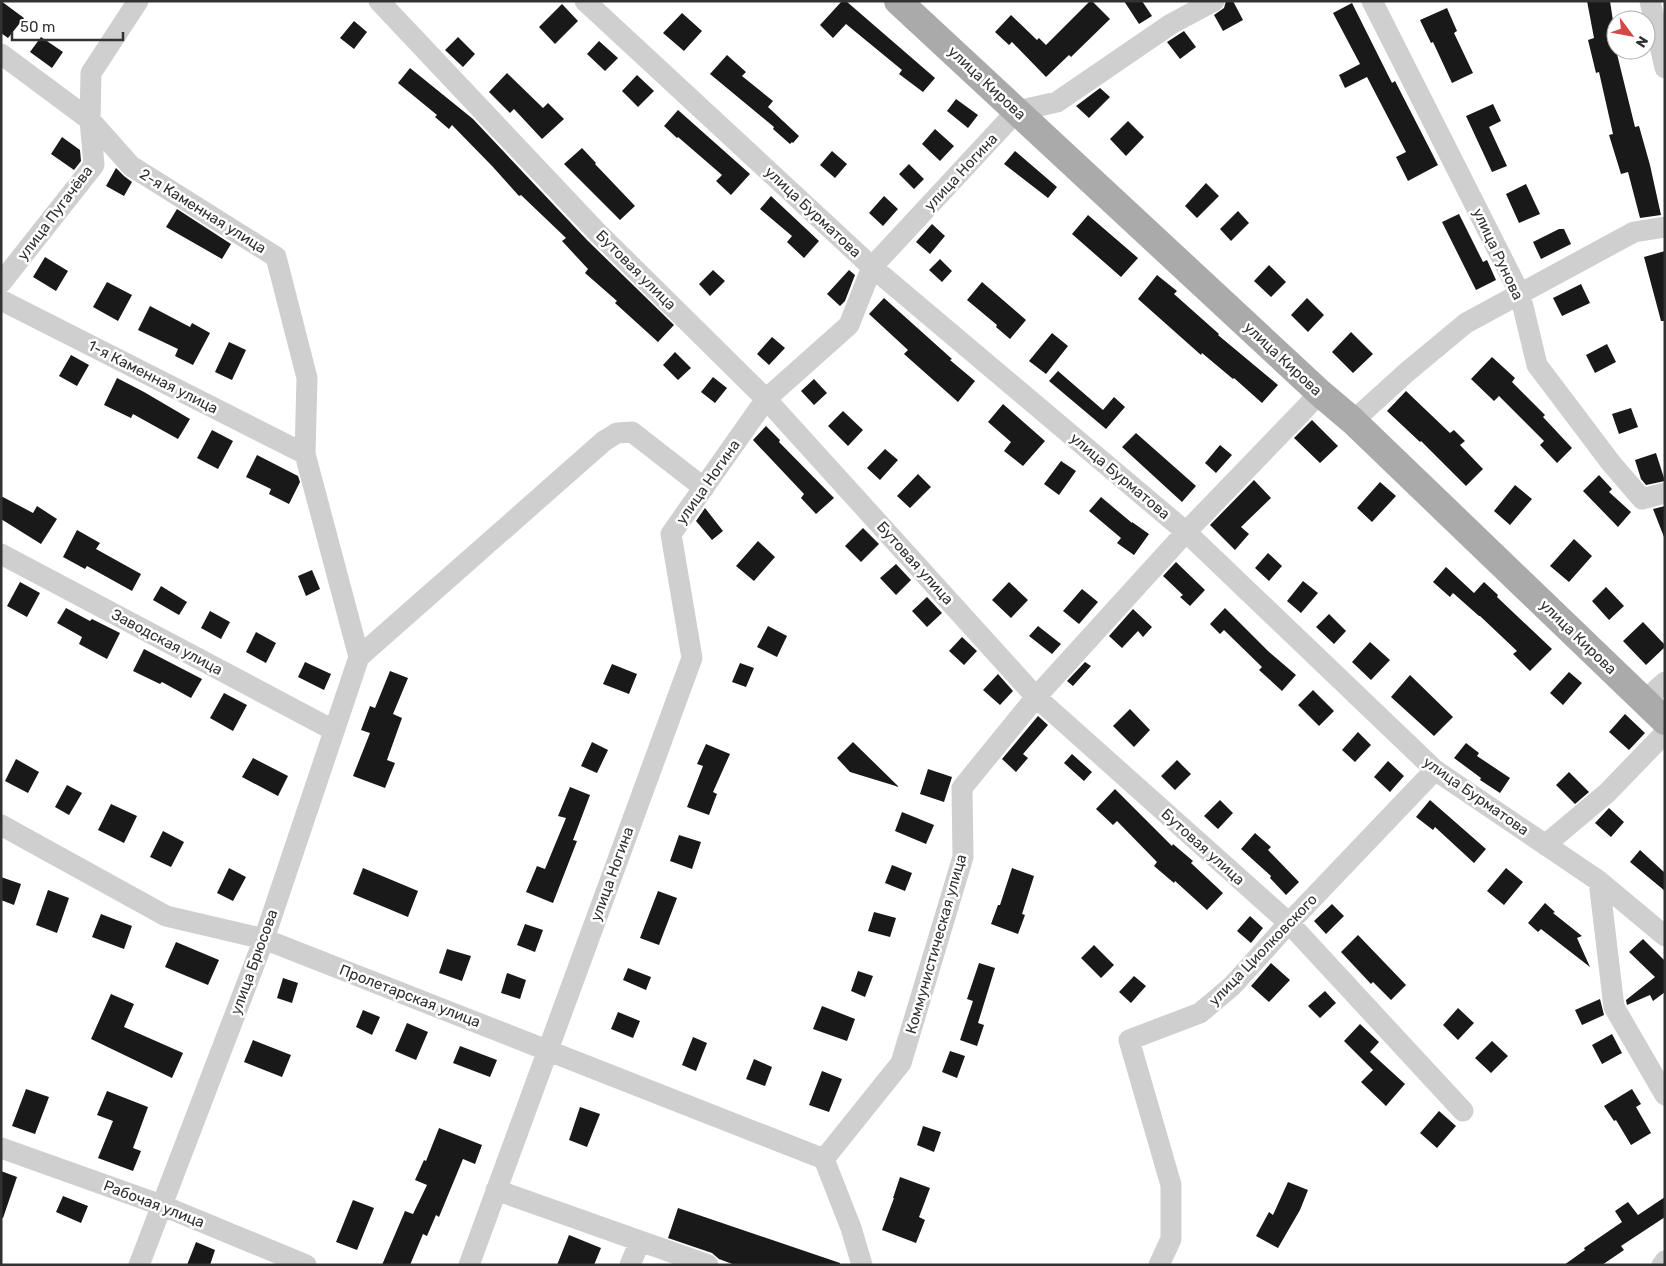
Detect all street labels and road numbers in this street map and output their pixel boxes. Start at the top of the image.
street label: улица Кирова [944,42,1030,124]
street label: улица Ногина [921,130,1001,214]
street label: улица Пугачёва [14,162,96,264]
street label: улица Бурматова [761,163,865,261]
street label: 2-я Каменная улица [136,165,270,257]
street label: улица Рунова [1469,205,1527,303]
street label: Бутовая улица [592,226,680,314]
street label: улица Кирова [1240,318,1326,400]
street label: 1-я Каменная улица [85,336,221,418]
street label: улица Бурматова [1066,429,1174,523]
street label: улица Ногина [672,436,744,528]
street label: Бутовая улица [873,518,957,608]
street label: улица Кирова [1536,596,1620,678]
street label: Заводская улица [108,605,226,679]
street label: улица Бурматова [1420,753,1532,839]
street label: Бутовая улица [1158,805,1248,889]
street label: улица Ногина [587,824,637,924]
street label: Коммунистическая улица [902,852,970,1036]
street label: улица Циолковского [1205,890,1321,1010]
street label: улица Брюсова [227,907,281,1017]
street label: Пролетарская улица [337,961,483,1031]
street label: Рабочая улица [101,1176,207,1232]

